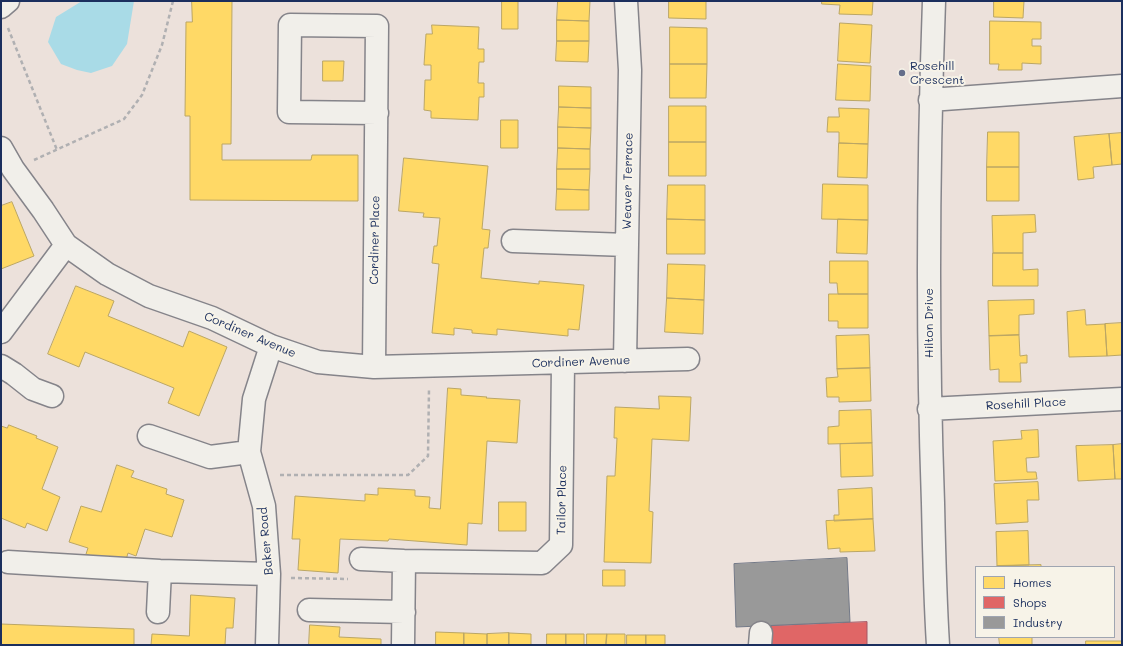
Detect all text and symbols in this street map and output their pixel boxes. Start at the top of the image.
place label: Rosehill Crescent [910,59,964,87]
marker: Rosehill Crescent [897,68,907,78]
street label: Weaver Terrace [620,132,636,230]
street label: Cordiner Place [367,195,383,285]
street label: Hilton Drive [922,288,936,358]
street label: Cordiner Avenue [202,309,298,361]
street label: Cordiner Avenue [532,353,630,371]
street label: Rosehill Place [985,395,1067,413]
street label: Tailor Place [554,465,570,535]
street label: Baker Road [256,506,276,576]
legend [975,566,1115,638]
text: Homes [1013,574,1052,590]
text: Shops [1013,594,1047,610]
text: Industry [1013,614,1062,630]

